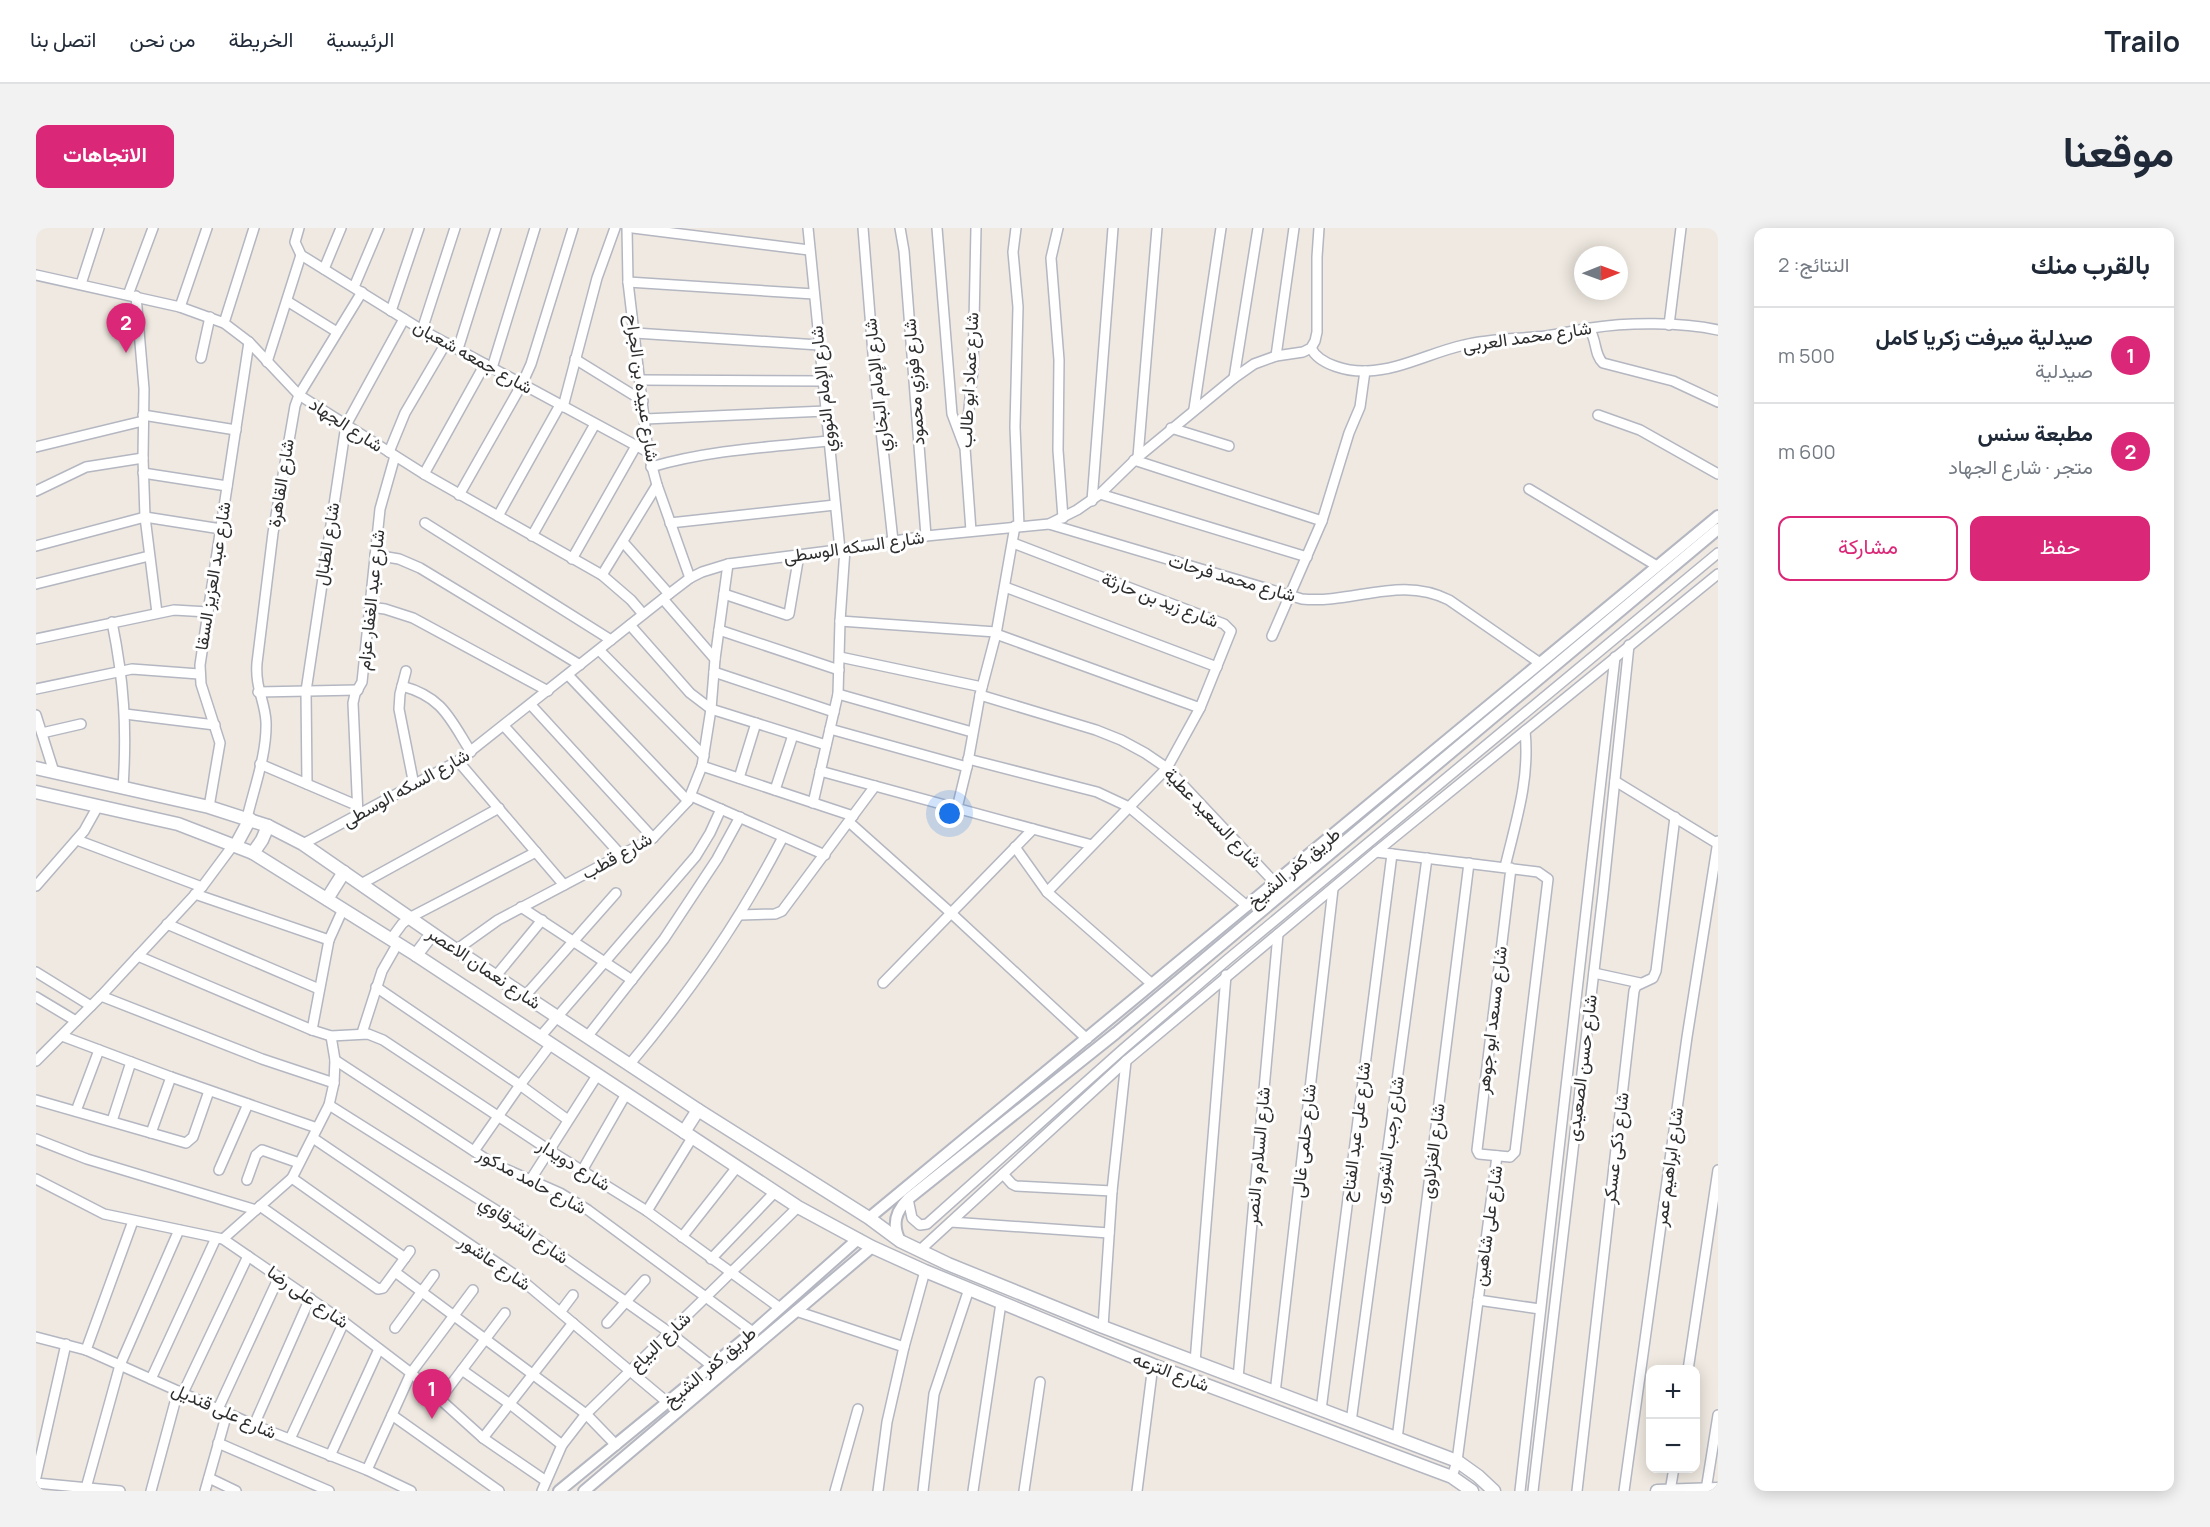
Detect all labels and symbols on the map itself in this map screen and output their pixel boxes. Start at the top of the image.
north arrow [1574,246,1628,300]
pin: 2 [106,304,146,353]
street label: شارع عماد ابو طالب [952,311,985,448]
street label: شارع عبيده بن الجراح [620,312,665,463]
street label: شارع جمعه شعبان [409,313,537,400]
street label: شارع محمد العربى [1461,315,1593,358]
street label: شارع الإمام البخاري [857,317,899,453]
street label: شارع فوزي محمود [897,317,933,446]
street label: شارع الإمام النووي [803,324,845,453]
street label: شارع الجهاد [304,391,388,458]
street label: شارع القاهرة [261,437,300,529]
street label: شارع عبد العزيز السقا [188,500,237,652]
street label: شارع الطبال [308,501,345,587]
street label: شارع السكه الوسطى [782,524,926,569]
street label: شارع عبد الغفار عزام [351,528,390,672]
street label: شارع محمد فرحات [1166,547,1299,608]
street label: شارع زيد بن حارثة [1098,566,1222,633]
street label: شارع السكه الوسطى [338,742,474,833]
street label: شارع السعيد عطية [1159,762,1268,874]
your location [935,799,964,828]
street label: طريق كفر الشيخ [1242,821,1345,914]
street label: شارع قطب [577,826,656,885]
street label: شارع نعمان الاعصر [422,920,546,1015]
street label: شارع مسعد ابو جوهر [1470,945,1513,1096]
street label: شارع حسن الصعيدى [1560,993,1603,1143]
street label: شارع على عبد الفتاح [1335,1060,1376,1203]
street label: شارع رجب الشورى [1367,1075,1410,1205]
street label: شارع حلمى غالى [1285,1083,1322,1199]
street label: شارع السلام و النصر [1239,1086,1276,1227]
street label: شارع ذكى عسكر [1596,1091,1635,1206]
street label: شارع الغزلاوى [1414,1102,1451,1200]
street label: شارع ابراهيم عمر [1648,1106,1689,1229]
street label: شارع دويدار [532,1132,616,1197]
street label: شارع حامد مدكور [472,1141,591,1220]
street label: شارع على شاهين [1467,1164,1508,1288]
street label: شارع الشرقاوي [473,1190,574,1272]
street label: شارع عاشور [454,1228,536,1296]
street label: شارع على رضا [262,1259,354,1334]
street label: شارع البياع [623,1306,696,1377]
street label: طريق كفر الشيخ [658,1320,761,1413]
street label: شارع الترعه [1129,1346,1213,1398]
pin: 1 [412,1370,452,1419]
street label: شارع على قنديل [168,1376,281,1445]

